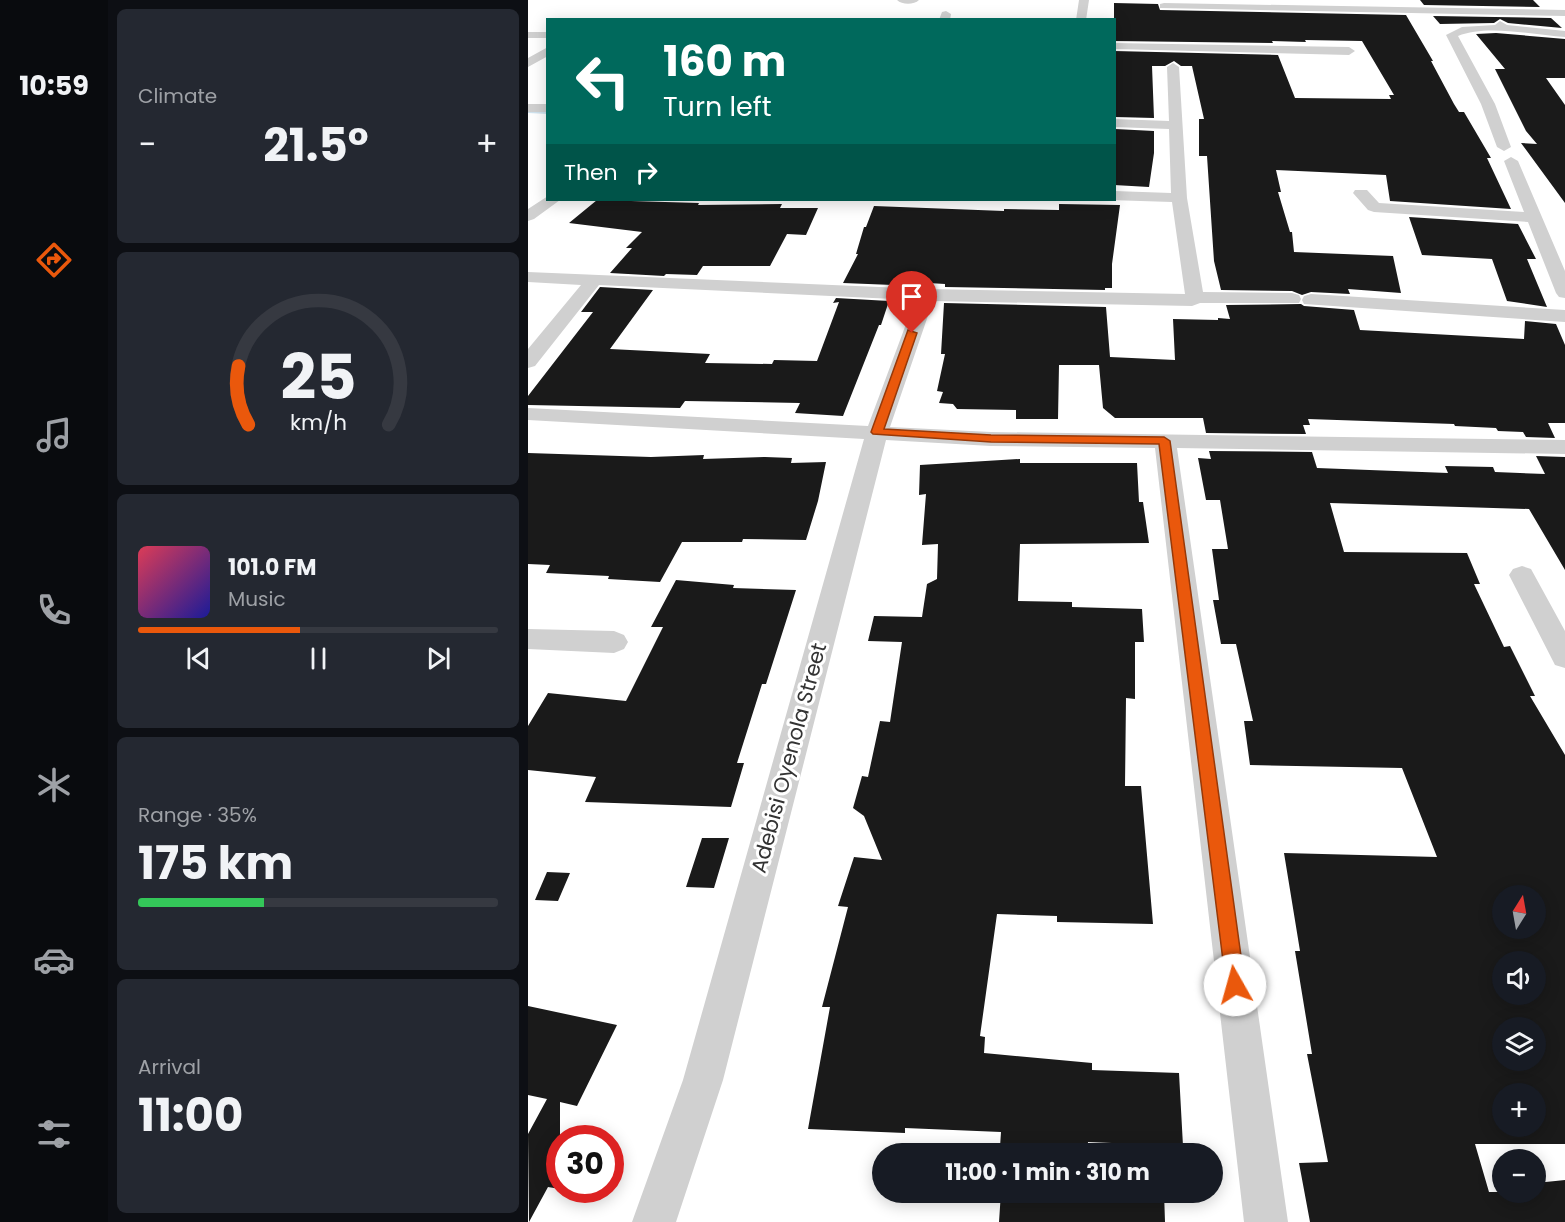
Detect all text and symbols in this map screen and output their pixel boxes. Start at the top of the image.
text: 160 m [663,32,786,91]
icon: left [564,42,642,120]
text: 10:59 [19,67,89,104]
text: Climate [138,82,217,110]
text: Turn left [663,88,772,125]
text: 21.5° [263,114,369,177]
text: − [138,121,156,168]
text: + [475,121,498,168]
icon: right [630,156,663,189]
text: Then [564,157,618,188]
icon: directions [33,239,75,281]
pin [886,271,937,333]
icon: arrive [895,280,928,313]
text: 25 [280,334,356,422]
text: km/h [289,408,347,439]
icon: music [33,414,75,456]
text: 101.0 FM [228,552,316,583]
text: Music [228,585,286,613]
icon: phone [33,589,75,631]
street label: Adebisi Oyenola Street [744,640,833,876]
icon: previous [182,642,215,675]
icon: pause [302,642,335,675]
icon: next [422,642,455,675]
icon: climate [33,764,75,806]
text: Range · 35% [138,801,257,829]
text: 175 km [138,832,293,895]
north arrow [1492,885,1546,939]
map controls [1492,885,1546,1203]
icon: car [33,939,75,981]
button: sound [1492,951,1546,1005]
position arrow [1203,953,1267,1017]
button: layers [1492,1017,1546,1071]
text: Arrival [138,1053,201,1081]
button: + [1492,1083,1546,1137]
text: 11:00 [138,1084,243,1147]
icon: filters [33,1113,75,1155]
speed limit sign: 30 [546,1125,624,1203]
button: − [1492,1149,1546,1203]
text: 11:00 · 1 min · 310 m [945,1157,1150,1188]

